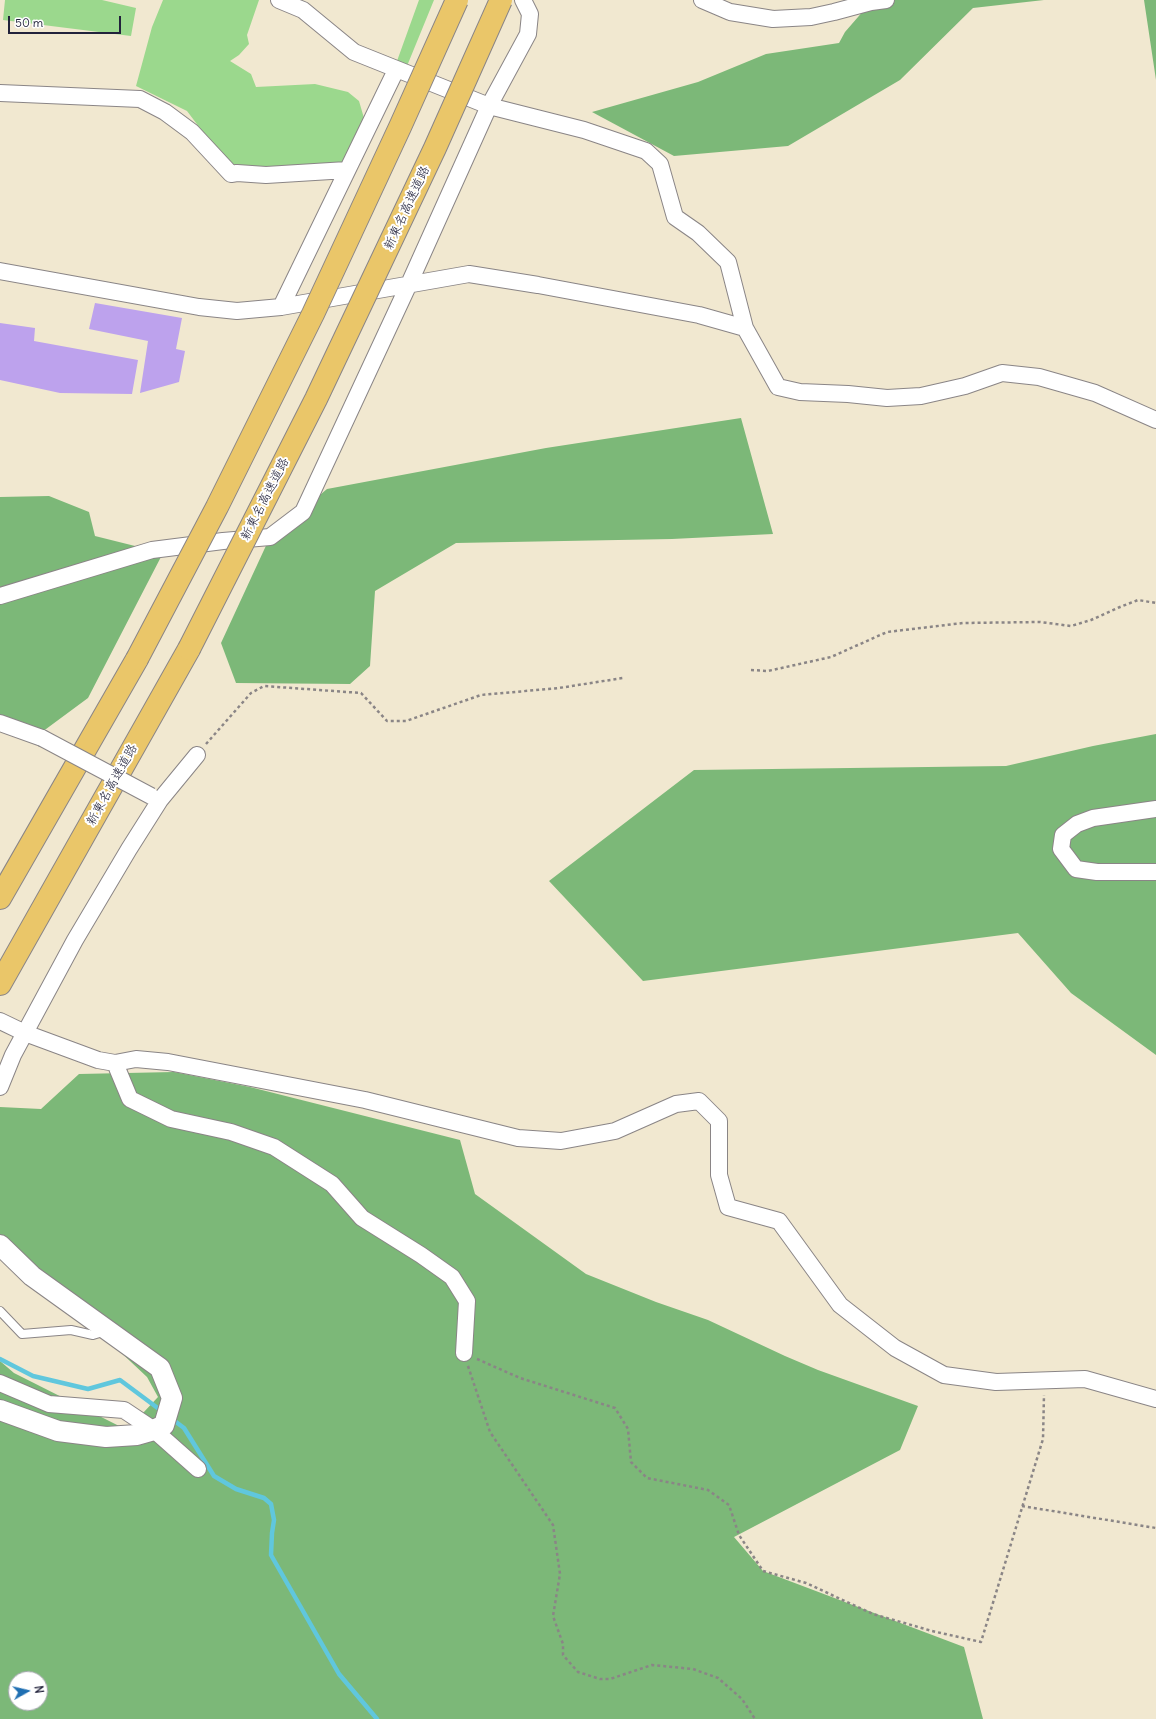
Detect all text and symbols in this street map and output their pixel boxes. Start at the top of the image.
scale bar [10,8,123,34]
text: 50 m [15,15,43,30]
street label: 新東名高速道路 [381,163,433,253]
street label: 新東名高速道路 [237,455,293,543]
street label: 新東名高速道路 [83,741,141,829]
north arrow [8,1671,48,1711]
text: N [31,1685,46,1694]

